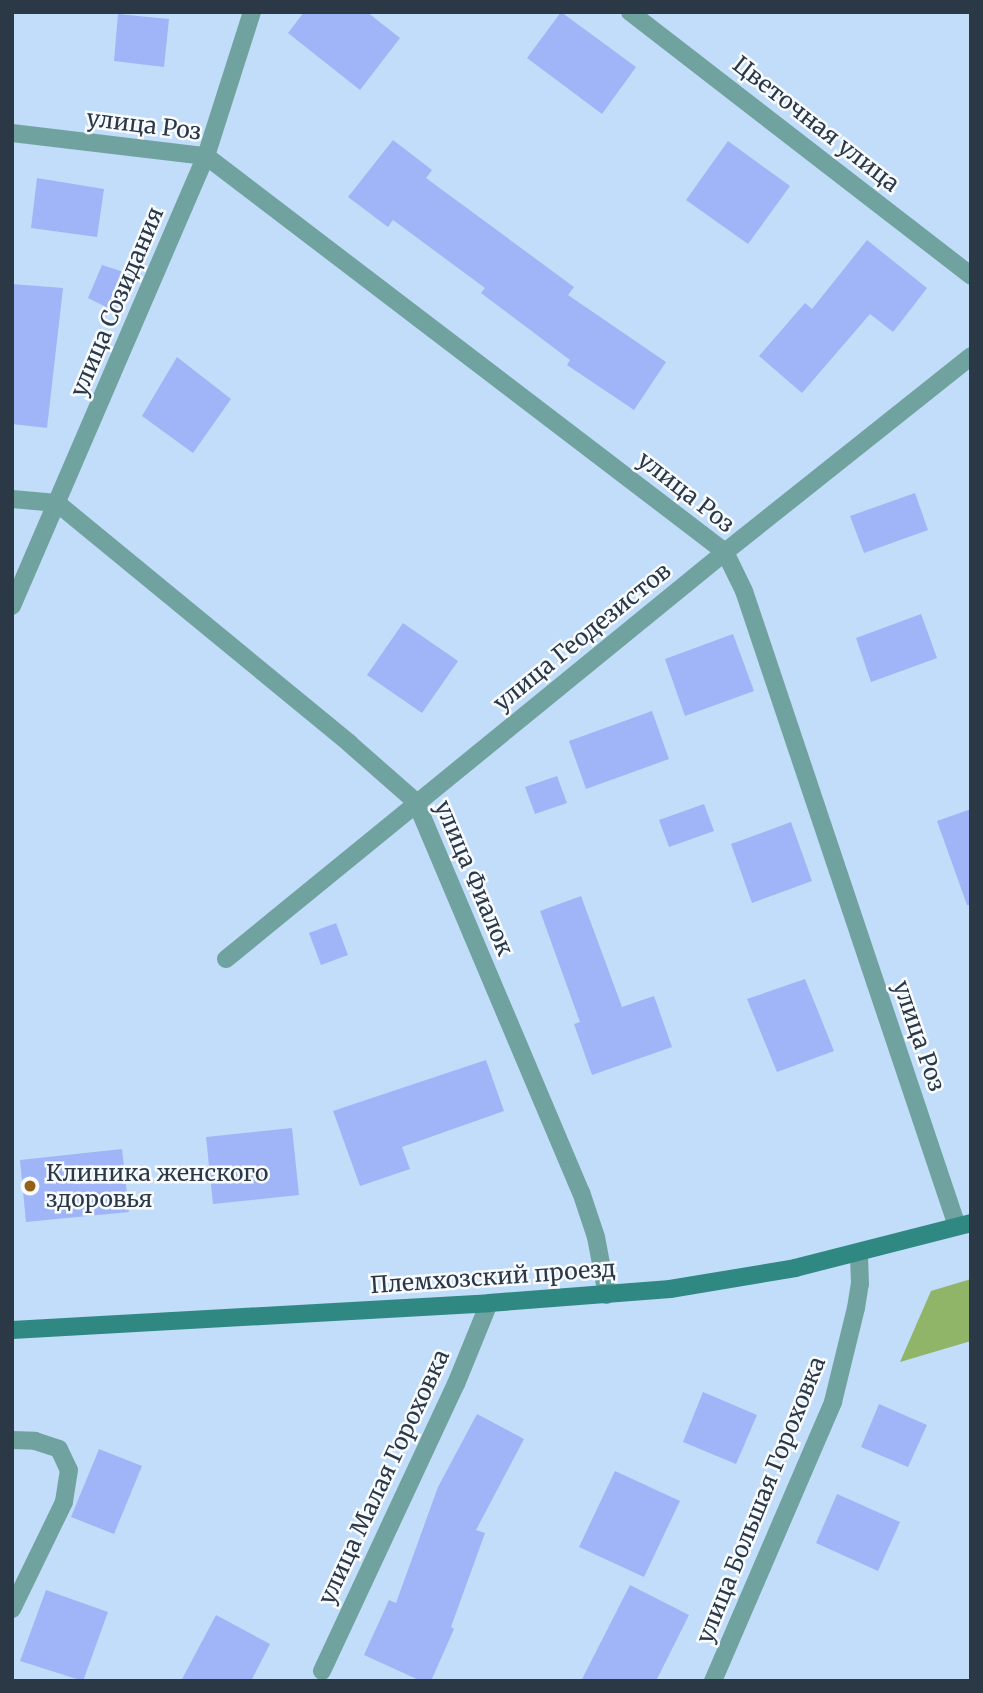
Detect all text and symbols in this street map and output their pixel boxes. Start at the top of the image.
street label: Цветочная улица [727,50,905,198]
street label: улица Роз [85,104,203,146]
street label: улица Созидания [65,203,169,401]
street label: улица Роз [632,446,740,538]
street label: улица Геодезистов [488,557,676,717]
street label: улица Фиалок [429,796,519,960]
street label: улица Роз [887,977,951,1095]
place label: Клиника женского здоровья [46,1159,268,1213]
marker: Клиника женского здоровья [20,1176,40,1196]
street label: Племхозский проезд [369,1255,617,1299]
street label: улица Малая Гороховка [313,1345,455,1609]
street label: улица Большая Гороховка [691,1353,831,1647]

